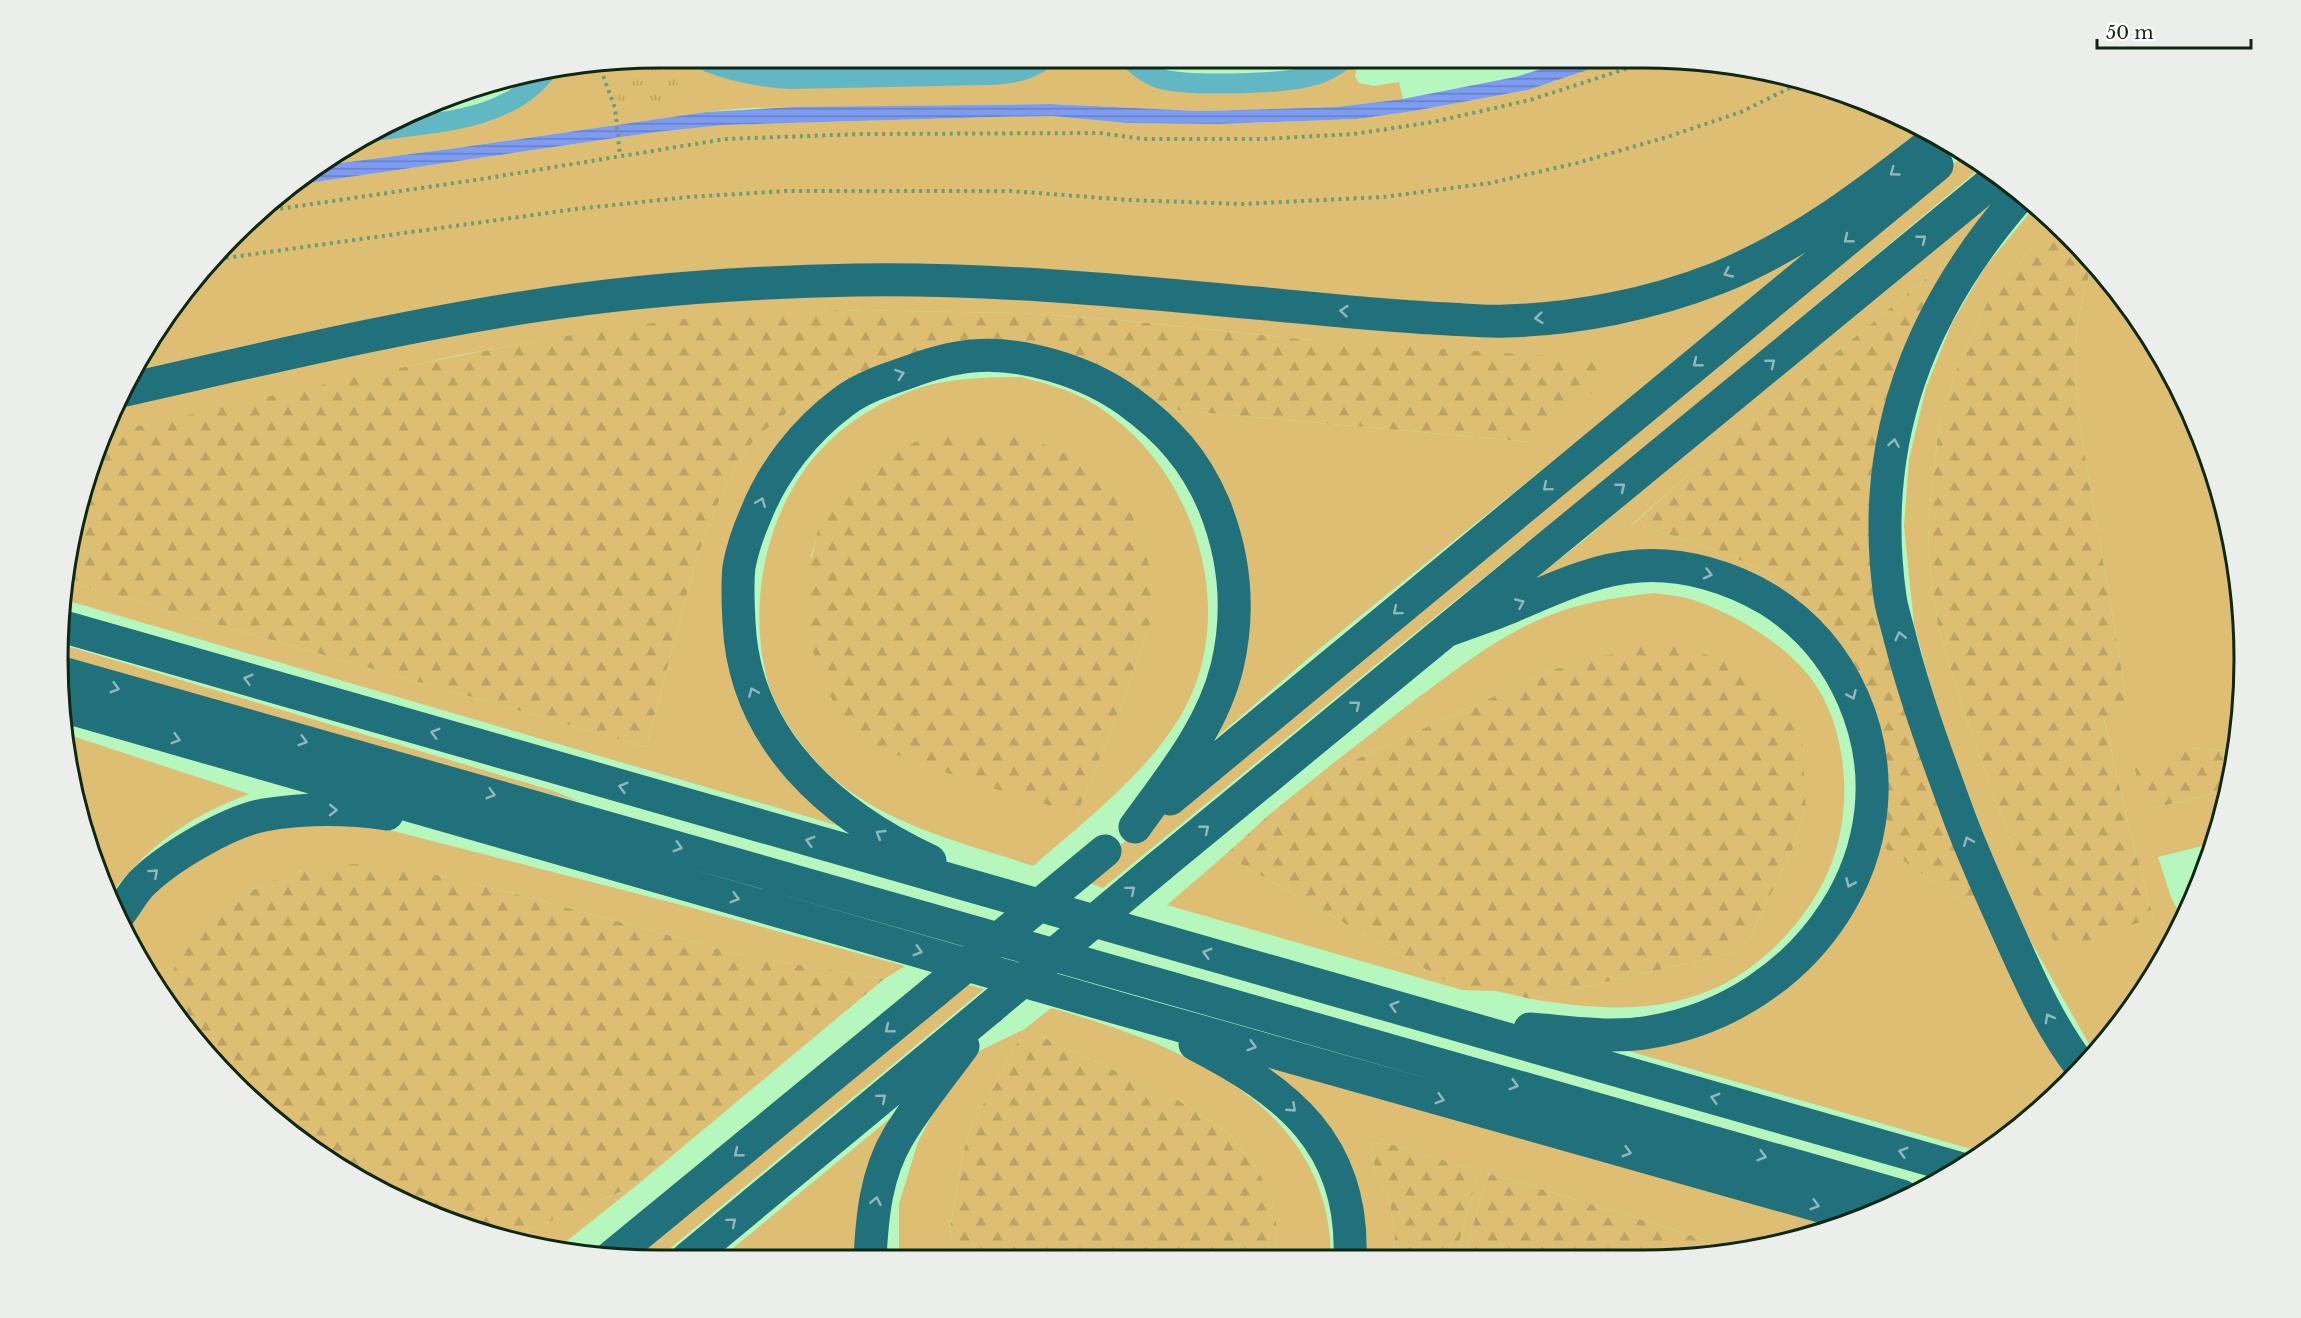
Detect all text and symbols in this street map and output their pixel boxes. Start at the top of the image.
scale bar [2097,12,2252,50]
text: 50 m [2106,22,2154,44]
one-way arrow [1889,165,1900,176]
one-way arrow [1844,231,1855,242]
one-way arrow [1915,235,1926,246]
one-way arrow [1723,266,1734,278]
one-way arrow [1340,305,1349,318]
one-way arrow [1534,311,1543,324]
one-way arrow [1693,355,1704,366]
one-way arrow [1765,359,1776,370]
one-way arrow [895,369,905,382]
one-way arrow [1887,439,1899,448]
one-way arrow [1543,479,1554,490]
one-way arrow [1614,483,1625,494]
one-way arrow [754,498,766,509]
one-way arrow [1702,567,1713,579]
one-way arrow [1514,598,1525,610]
one-way arrow [1392,604,1403,615]
one-way arrow [1894,632,1907,642]
one-way arrow [243,674,254,686]
one-way arrow [110,680,120,693]
one-way arrow [748,687,760,698]
one-way arrow [1845,689,1857,700]
one-way arrow [1349,701,1360,712]
one-way arrow [430,728,441,740]
one-way arrow [170,732,181,744]
one-way arrow [298,733,308,746]
one-way arrow [618,782,628,794]
one-way arrow [486,786,496,799]
one-way arrow [329,803,338,816]
one-way arrow [1198,825,1209,836]
one-way arrow [876,829,886,841]
one-way arrow [805,836,816,848]
one-way arrow [1963,836,1975,847]
one-way arrow [672,840,683,852]
one-way arrow [147,869,158,880]
one-way arrow [1845,877,1857,888]
one-way arrow [1124,886,1135,897]
one-way arrow [729,891,740,903]
one-way arrow [913,943,923,956]
one-way arrow [1202,948,1213,960]
one-way arrow [1390,1000,1400,1013]
one-way arrow [2045,1014,2056,1024]
one-way arrow [885,1022,896,1033]
one-way arrow [1246,1039,1257,1051]
one-way arrow [1508,1078,1519,1090]
one-way arrow [1434,1092,1444,1104]
one-way arrow [1711,1093,1721,1105]
one-way arrow [875,1094,886,1105]
one-way arrow [1285,1101,1296,1112]
one-way arrow [1621,1145,1632,1157]
one-way arrow [734,1146,745,1157]
one-way arrow [1898,1147,1909,1159]
one-way arrow [1756,1149,1767,1161]
one-way arrow [869,1196,882,1206]
one-way arrow [1809,1198,1820,1210]
one-way arrow [725,1218,736,1229]

